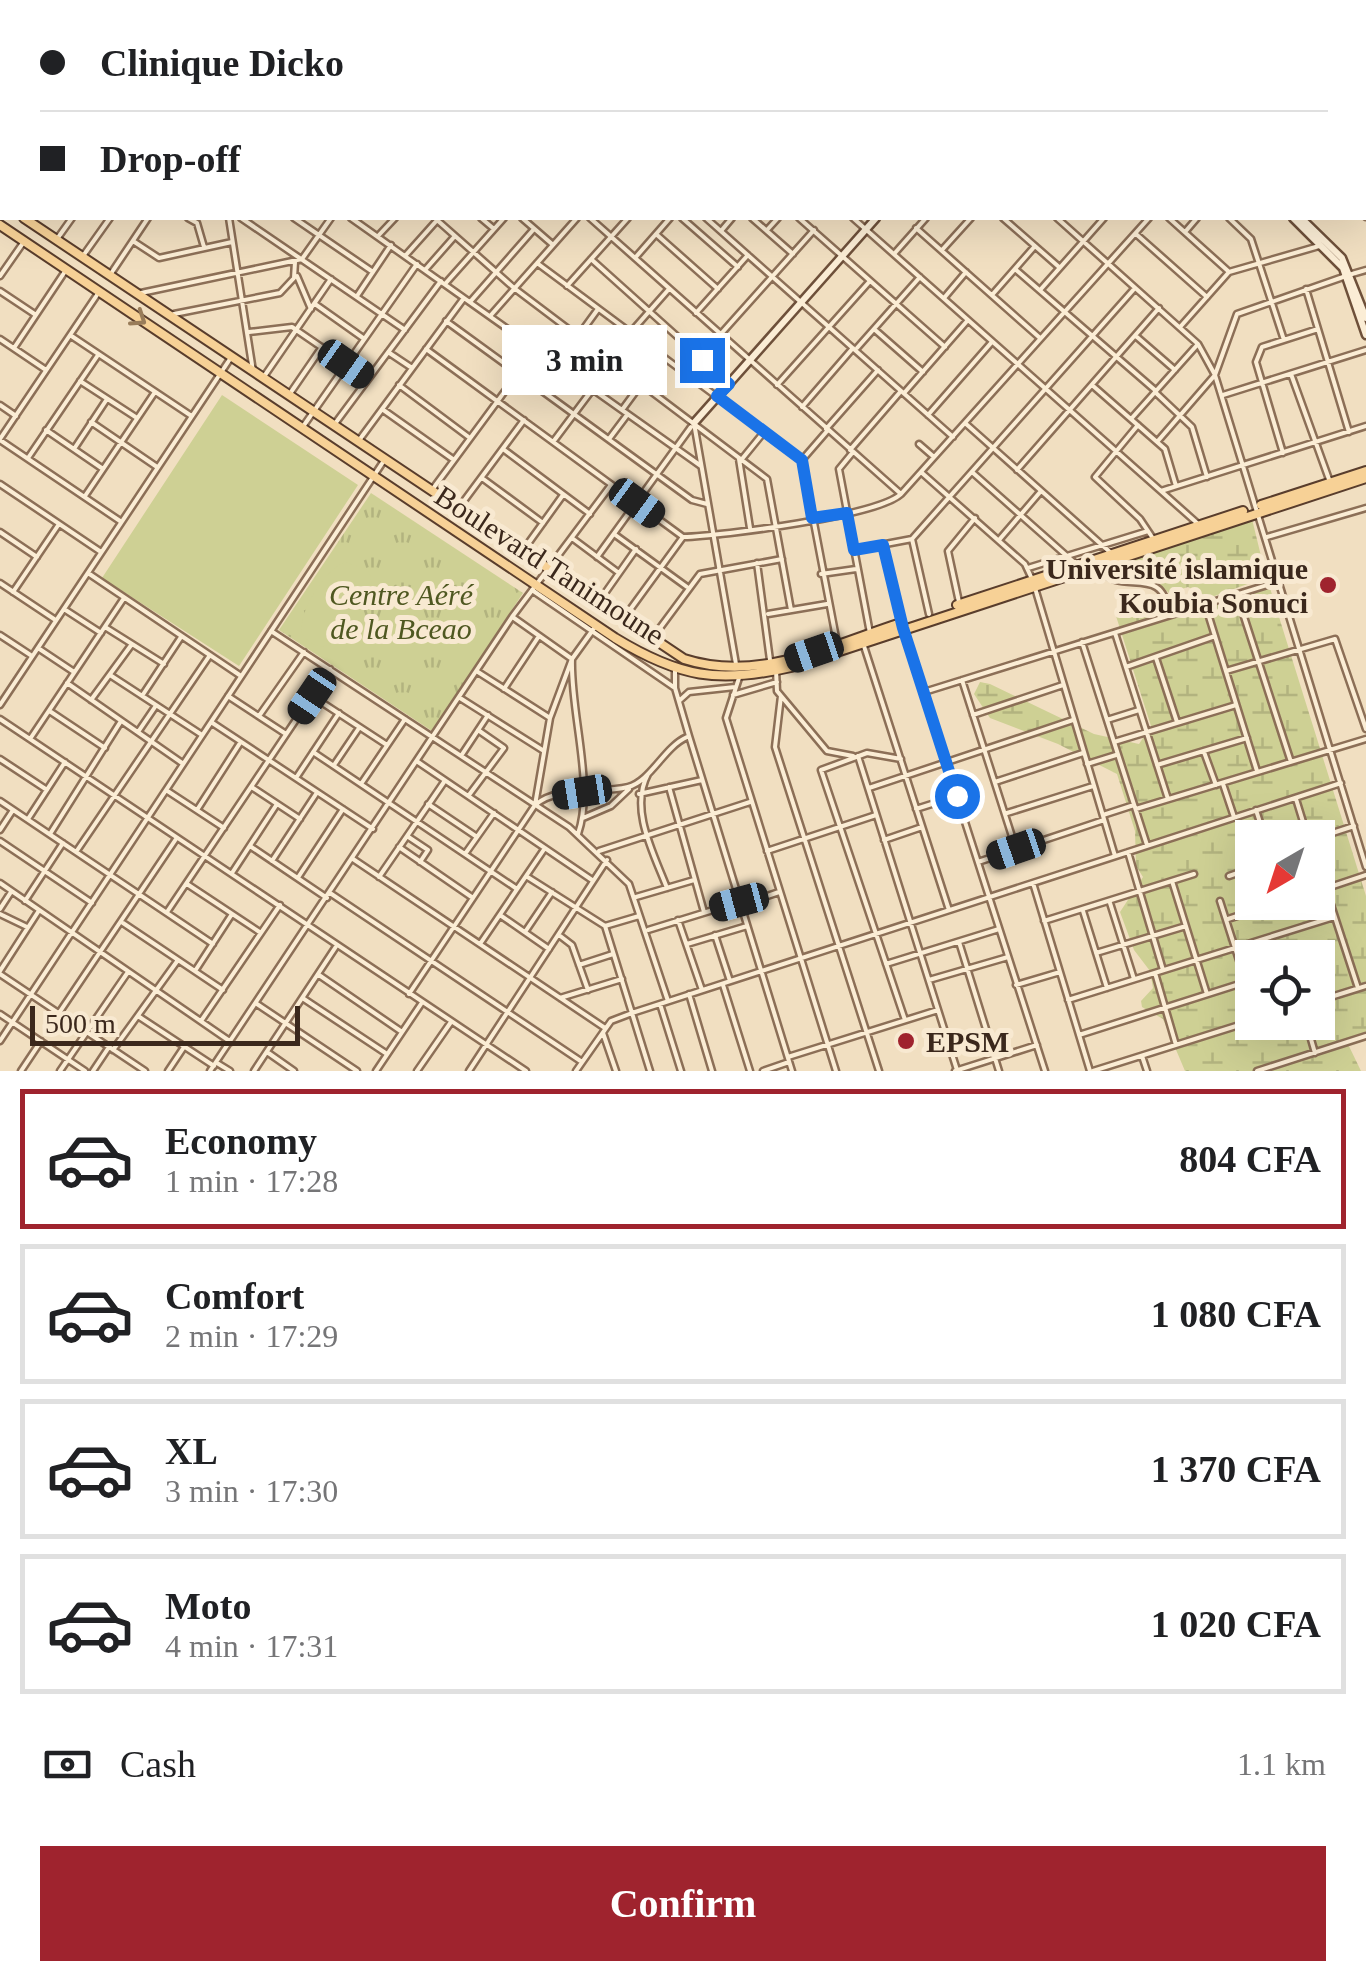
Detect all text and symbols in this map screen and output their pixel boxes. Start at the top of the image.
text: Clinique Dicko [100,42,344,84]
text: Drop-off [100,138,241,180]
one-way arrow [128,307,147,325]
callout: 3 min [502,325,667,395]
car [313,335,379,393]
route end [680,338,725,383]
text: 3 min [546,342,623,378]
car [604,473,670,533]
street label: Boulevard Tanimoune [429,479,671,651]
place label: Université islamique Koubia Sonuci [1046,552,1308,619]
marker: Université islamique Koubia Sonuci [1317,574,1339,596]
park label: Centre Aéré de la Bceao [329,578,475,645]
car [781,628,847,676]
car [283,663,341,729]
car [550,772,614,812]
route start [935,774,980,819]
north arrow [1235,820,1335,920]
map controls [1235,820,1335,1040]
car [983,825,1049,873]
car [706,880,772,924]
button: locate [1235,940,1335,1040]
scale bar [30,1001,300,1046]
text: 500 m [45,1008,116,1039]
place label: EPSM [926,1025,1009,1058]
marker: EPSM [895,1030,917,1052]
icon: car [45,1114,135,1204]
text: Economy [165,1120,317,1162]
text: 804 CFA [1179,1138,1321,1180]
text: 1 min · 17:28 [165,1163,338,1199]
icon: car [45,1269,135,1359]
text: Comfort [165,1275,304,1317]
text: 1 080 CFA [1151,1293,1321,1335]
text: 2 min · 17:29 [165,1318,338,1354]
icon: car [45,1424,135,1514]
text: XL [165,1430,218,1472]
text: 1 370 CFA [1151,1448,1321,1490]
text: 3 min · 17:30 [165,1473,338,1509]
icon: car [45,1579,135,1669]
text: Moto [165,1585,252,1627]
text: 1 020 CFA [1151,1603,1321,1645]
text: 4 min · 17:31 [165,1628,338,1664]
icon: cash [40,1737,95,1792]
text: Cash [120,1743,196,1785]
text: 1.1 km [1237,1746,1326,1782]
button: Confirm [40,1846,1326,1961]

